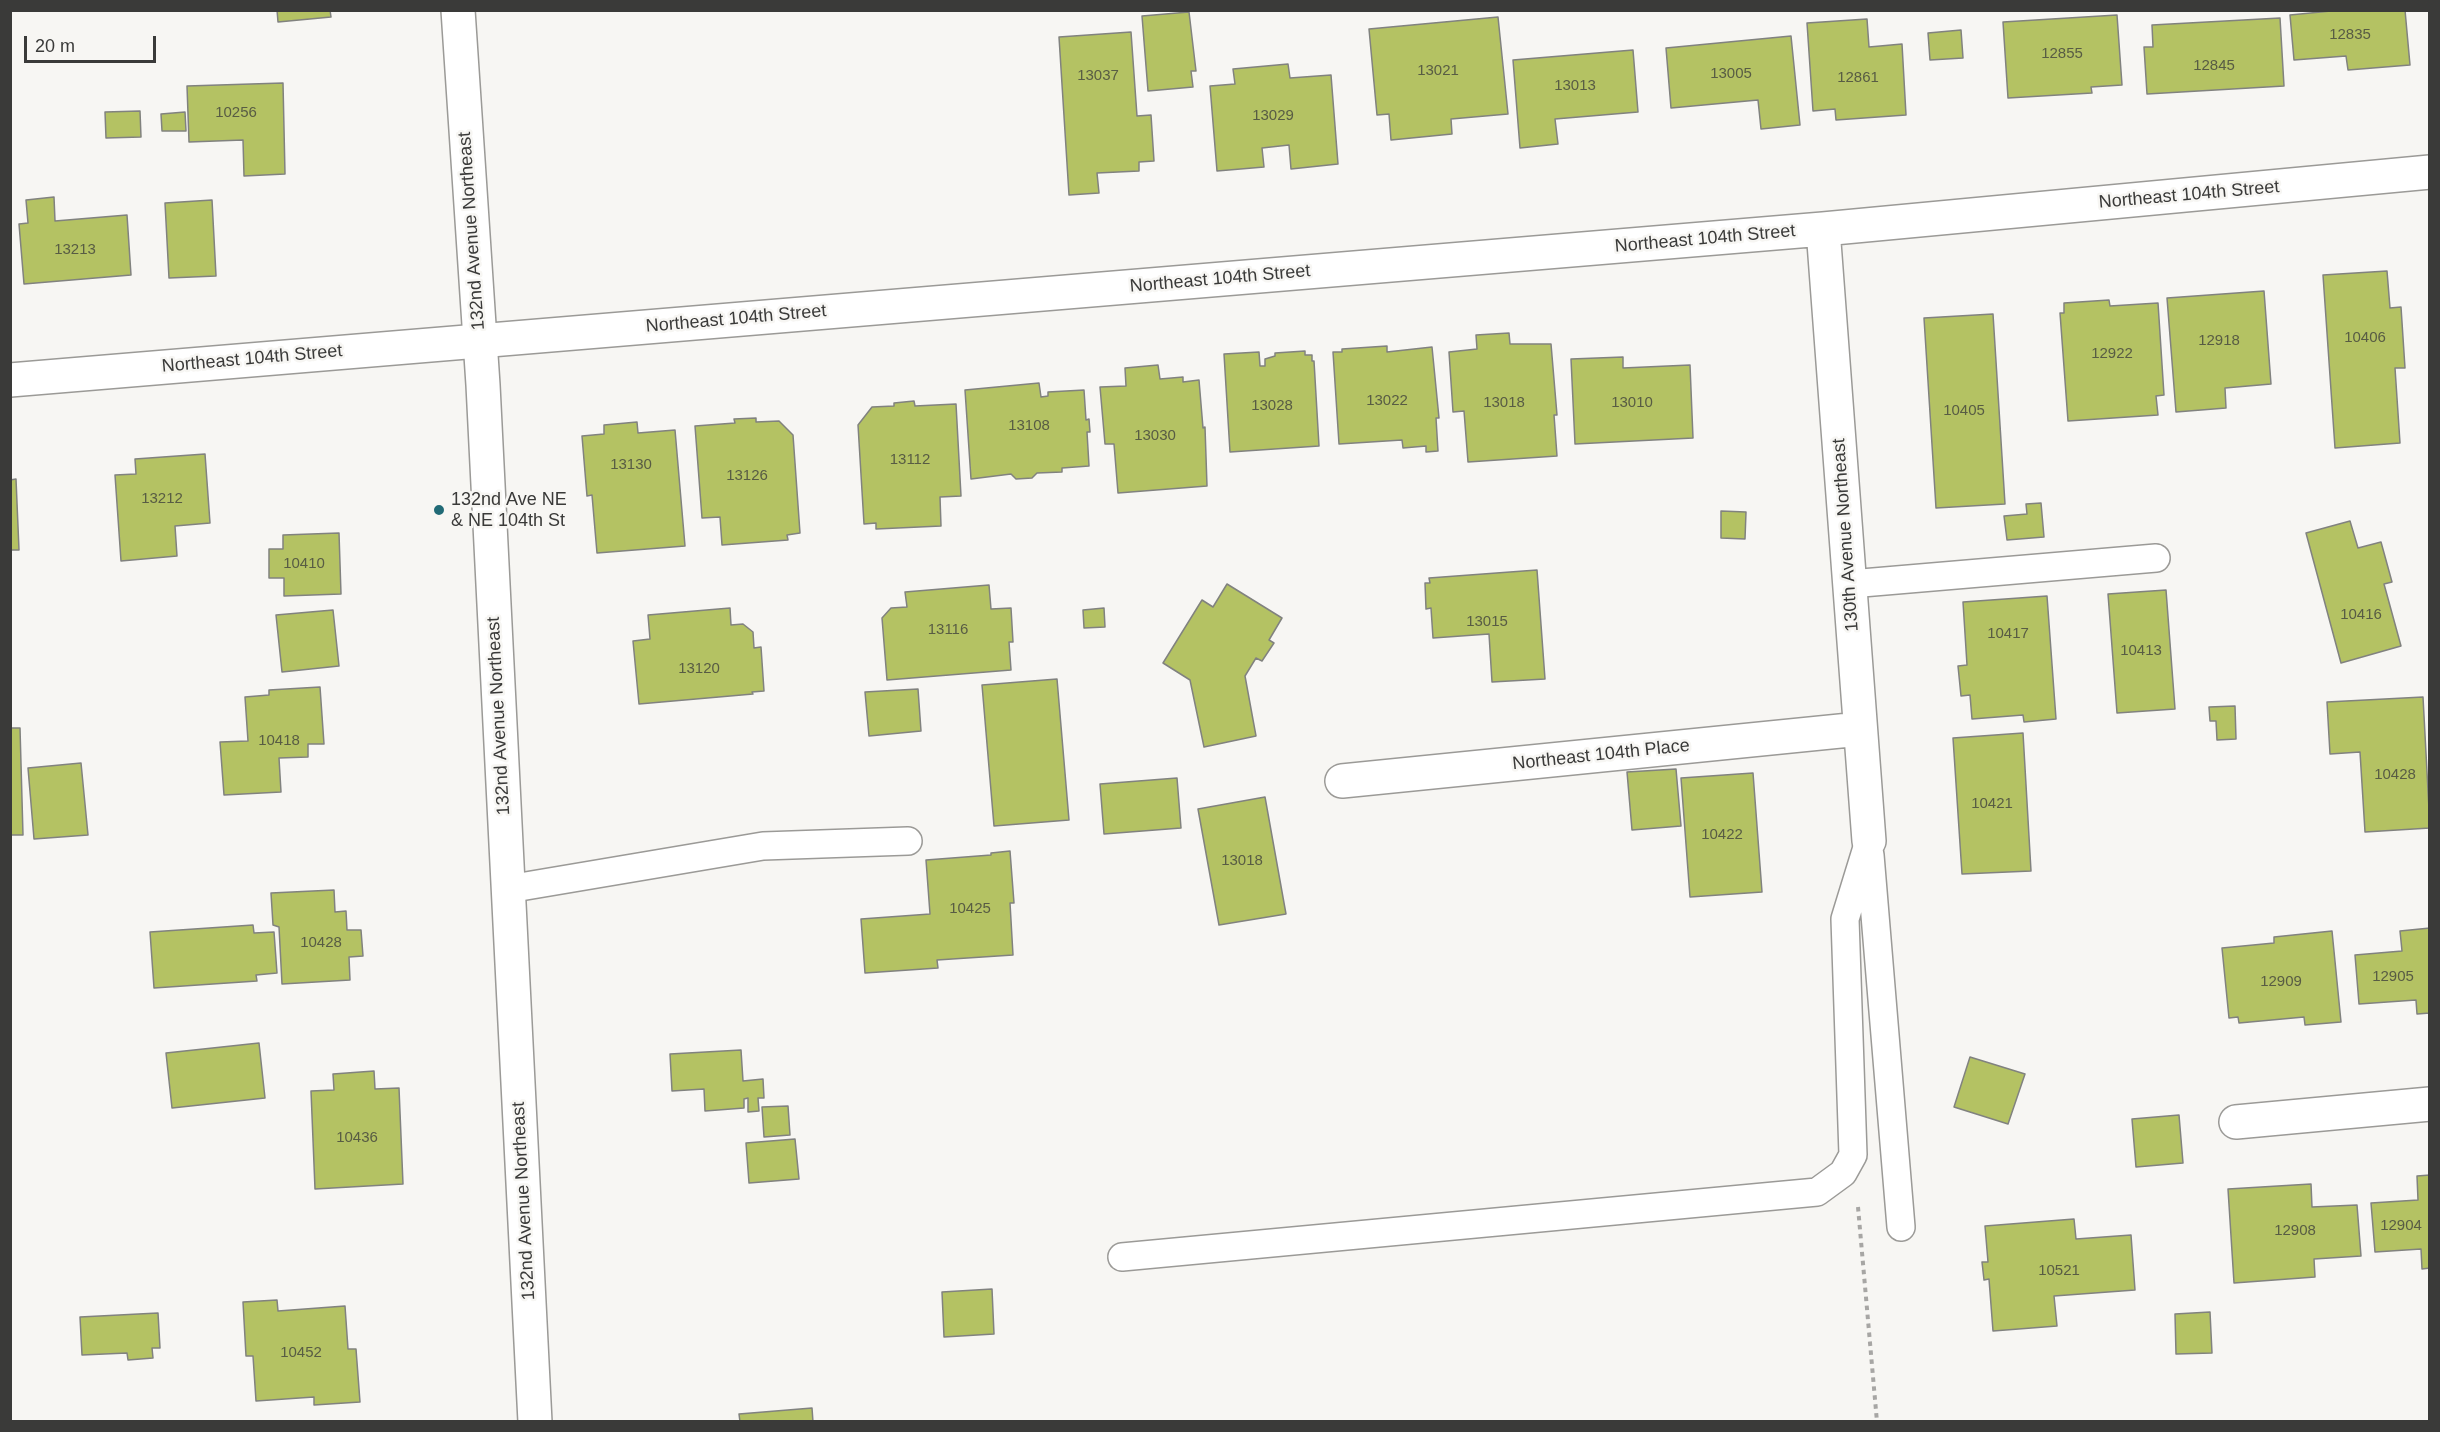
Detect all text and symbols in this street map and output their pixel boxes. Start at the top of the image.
scale bar [27,24,159,62]
house number: 12835 [2329,26,2371,44]
text: 20 m [35,36,75,56]
house number: 12855 [2041,45,2083,63]
house number: 12845 [2193,57,2235,75]
house number: 13021 [1417,62,1459,80]
house number: 13005 [1710,65,1752,83]
house number: 13037 [1077,67,1119,85]
house number: 12861 [1837,69,1879,87]
house number: 13013 [1554,77,1596,95]
house number: 10256 [215,104,257,122]
house number: 13029 [1252,107,1294,125]
street label: 132nd Avenue Northeast [454,131,490,331]
street label: Northeast 104th Street [2098,176,2280,214]
street label: Northeast 104th Street [1614,220,1796,258]
house number: 13213 [54,241,96,259]
street label: Northeast 104th Street [1129,260,1311,298]
street label: Northeast 104th Street [645,300,827,338]
house number: 10406 [2344,329,2386,347]
house number: 12918 [2198,332,2240,350]
street label: Northeast 104th Street [161,340,343,378]
house number: 12922 [2091,345,2133,363]
house number: 13022 [1366,392,1408,410]
house number: 13018 [1483,394,1525,412]
house number: 13010 [1611,394,1653,412]
house number: 13028 [1251,397,1293,415]
house number: 10405 [1943,402,1985,420]
house number: 13108 [1008,417,1050,435]
house number: 13030 [1134,427,1176,445]
street label: 130th Avenue Northeast [1828,438,1864,632]
house number: 13112 [890,451,930,469]
house number: 13130 [610,456,652,474]
house number: 13126 [726,467,768,485]
place label: 132nd Ave NE & NE 104th St [451,489,567,532]
house number: 13212 [141,490,183,508]
marker: 132nd Ave NE & NE 104th St [432,503,446,517]
house number: 10410 [283,555,325,573]
house number: 10416 [2340,606,2382,624]
house number: 13015 [1466,613,1508,631]
street label: 132nd Avenue Northeast [483,616,515,816]
house number: 13116 [928,621,968,639]
house number: 10417 [1987,625,2029,643]
house number: 10413 [2120,642,2162,660]
house number: 13120 [678,660,720,678]
house number: 10418 [258,732,300,750]
street label: Northeast 104th Place [1511,735,1691,775]
house number: 10428 [2374,766,2416,784]
house number: 10421 [1971,795,2013,813]
house number: 10422 [1701,826,1743,844]
house number: 13018 [1221,852,1263,870]
house number: 10425 [949,900,991,918]
house number: 10428 [300,934,342,952]
house number: 12905 [2372,968,2414,986]
house number: 12909 [2260,973,2302,991]
street label: 132nd Avenue Northeast [508,1101,540,1301]
house number: 10436 [336,1129,378,1147]
house number: 12904 [2380,1217,2422,1235]
house number: 12908 [2274,1222,2316,1240]
house number: 10521 [2038,1262,2080,1280]
house number: 10452 [280,1344,322,1362]

